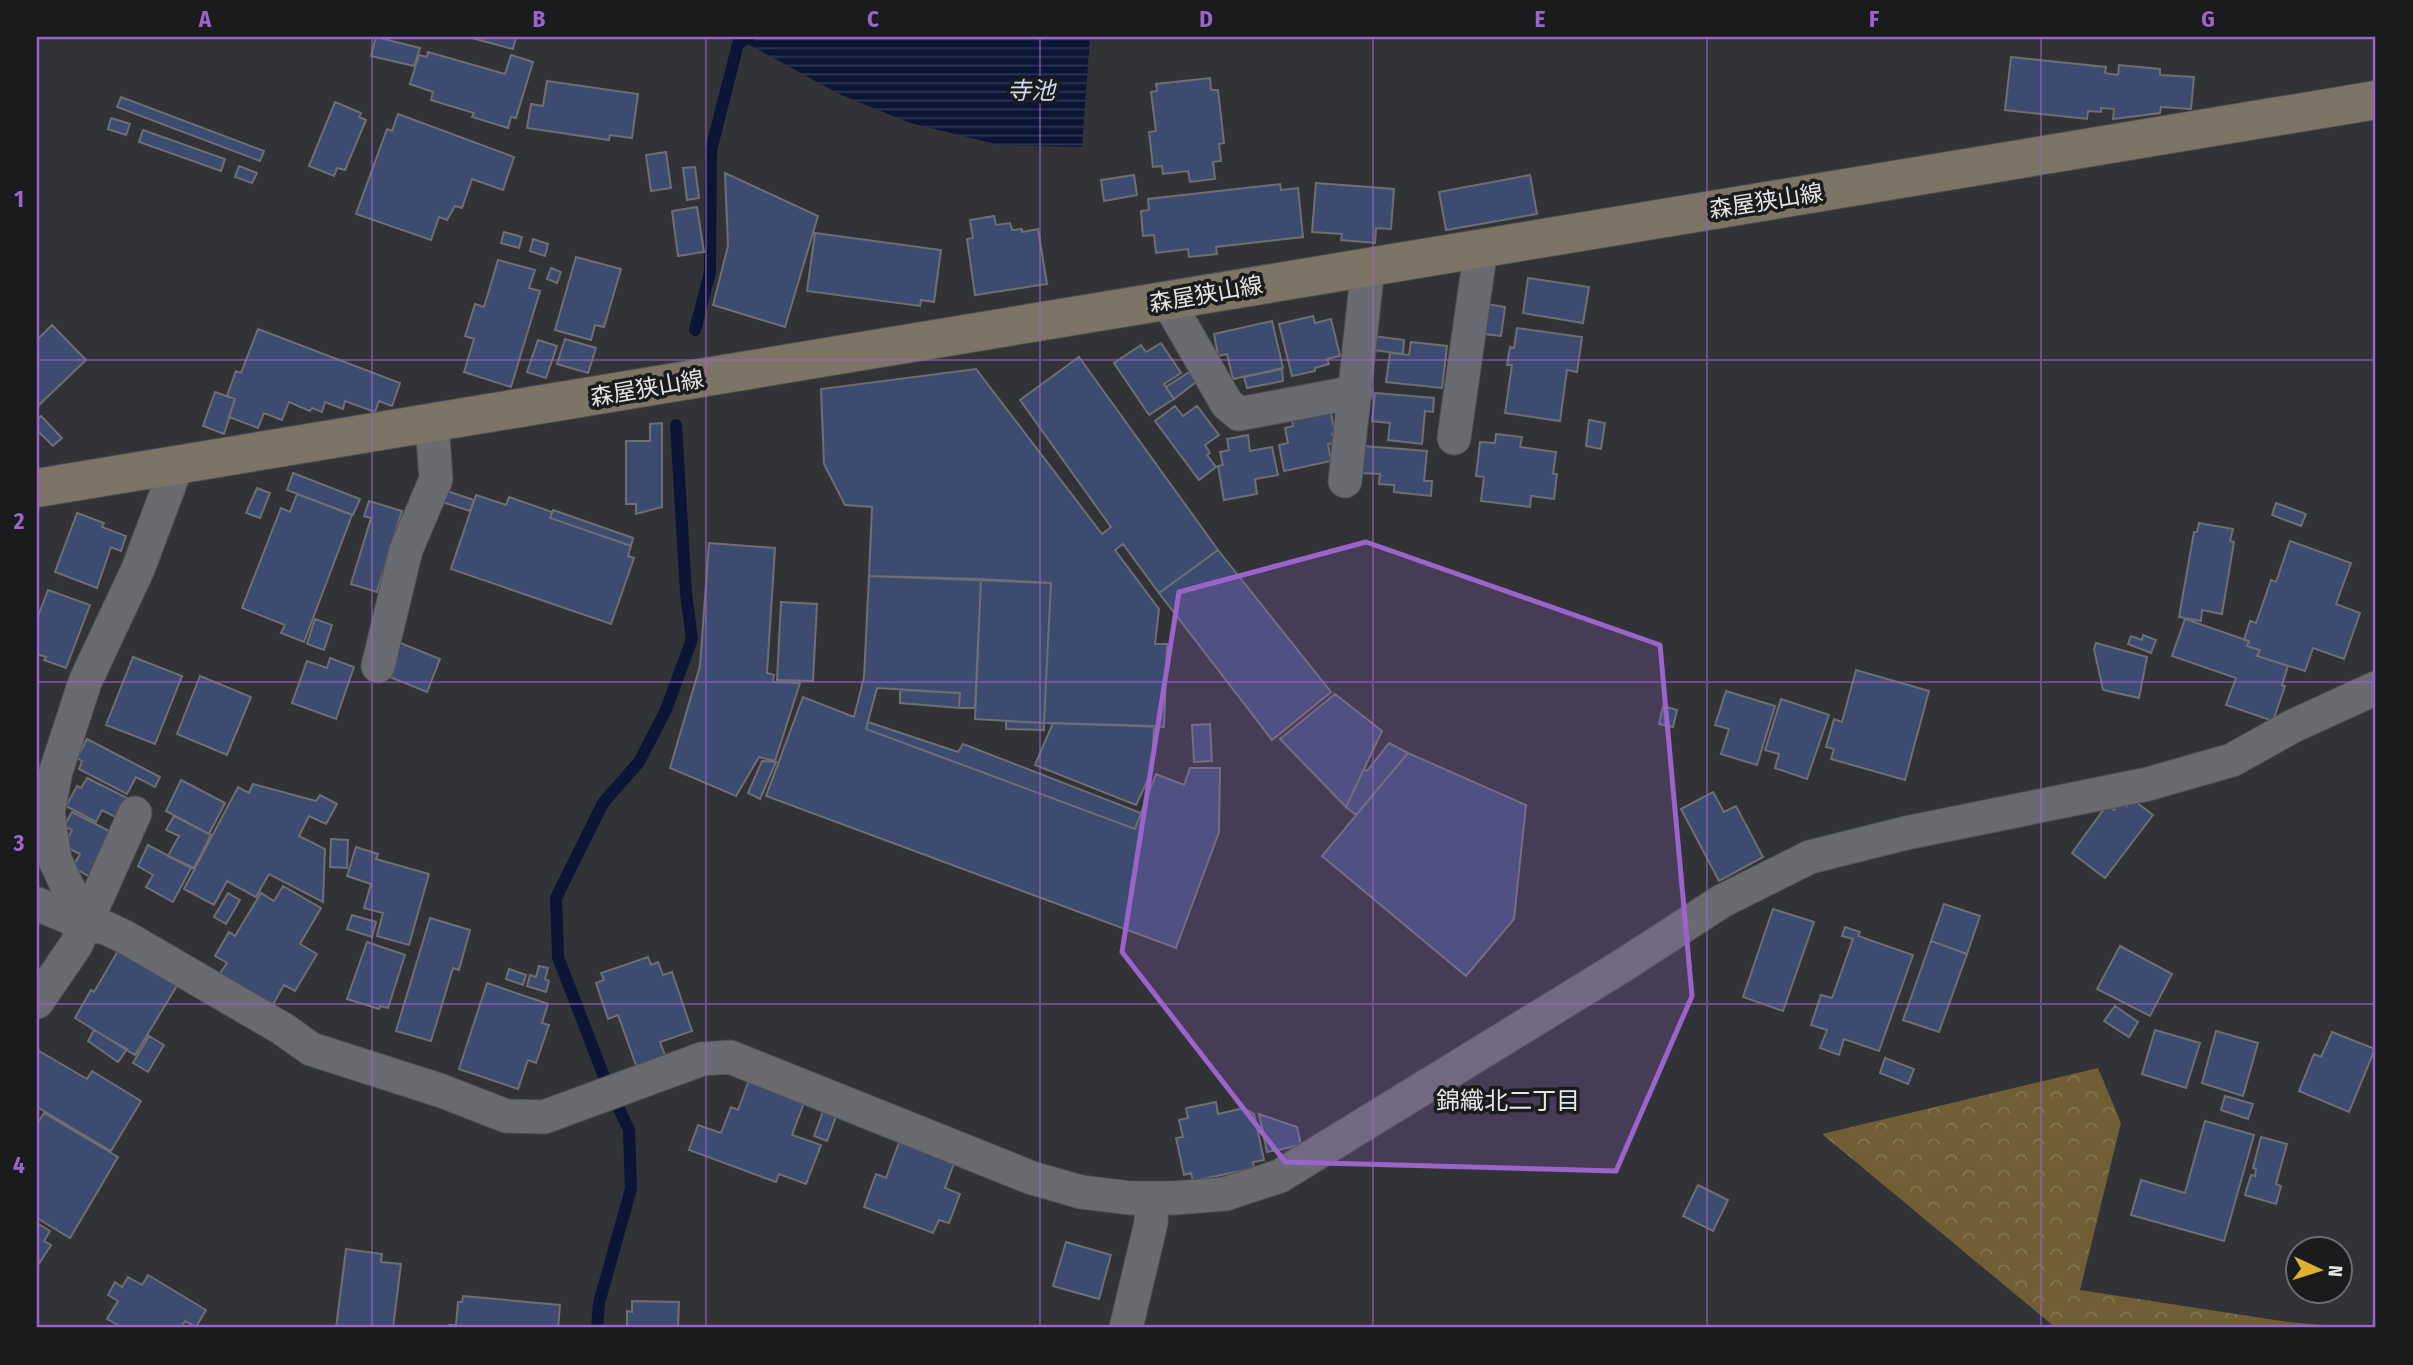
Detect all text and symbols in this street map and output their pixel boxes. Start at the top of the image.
text: A [198,5,212,33]
text: B [533,5,546,33]
text: C [867,5,879,33]
text: D [1199,5,1213,33]
text: E [1535,5,1546,33]
text: F [1869,5,1879,33]
text: G [2201,5,2215,33]
water label: 寺池 [1007,77,1057,105]
street label: 森屋狭山線 [1707,178,1825,224]
text: 1 [14,185,24,213]
street label: 森屋狭山線 [1147,270,1265,318]
street label: 森屋狭山線 [588,364,706,412]
text: 2 [13,507,25,535]
text: 3 [13,829,25,857]
district label: 錦織北二丁目 [1436,1087,1580,1115]
text: 4 [13,1151,25,1179]
north arrow [2284,1236,2354,1306]
text: N [2324,1265,2347,1278]

